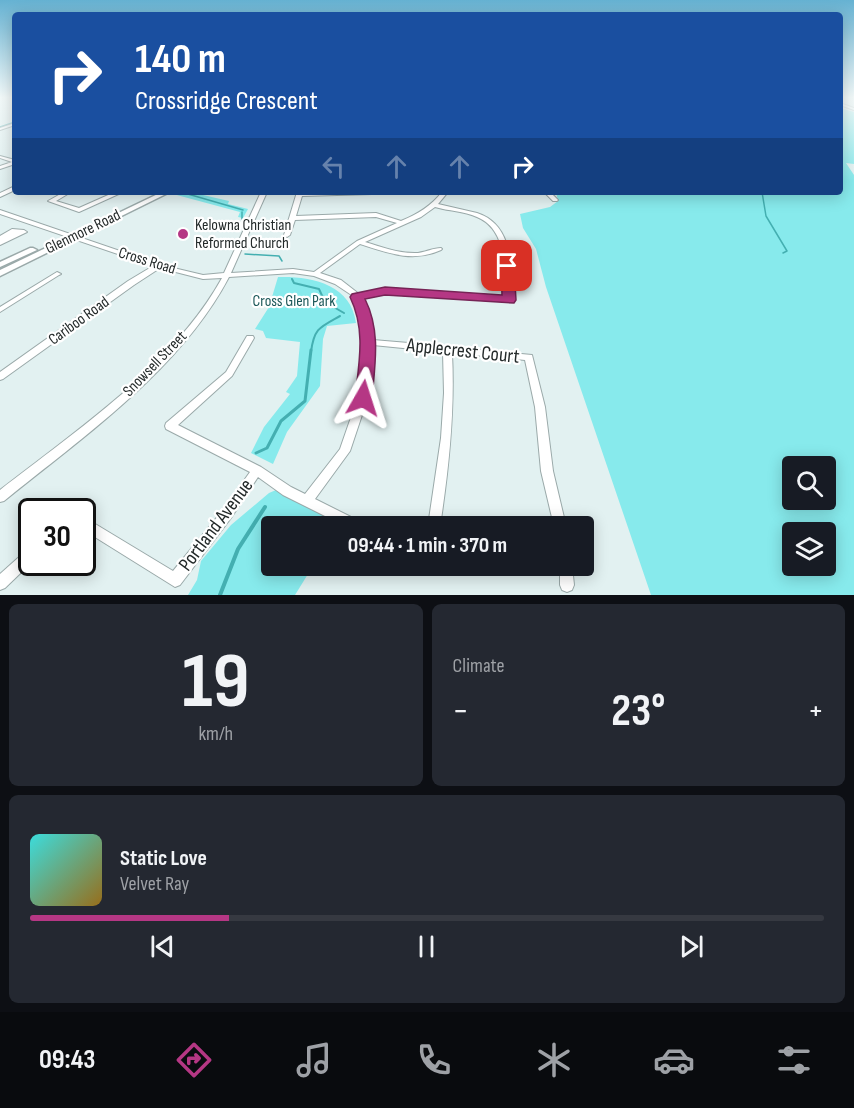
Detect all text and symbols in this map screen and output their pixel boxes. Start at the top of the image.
text: 140 m [135,34,226,85]
icon: right [36,36,114,114]
text: Crossridge Crescent [135,85,318,117]
icon: left [317,150,350,183]
icon: ahead [380,150,413,183]
icon: ahead [443,150,476,183]
icon: right [506,150,539,183]
street label: Glenmore Road [42,206,124,258]
place label: Kelowna Christian Reformed Church [195,216,291,253]
marker: Kelowna Christian Reformed Church [176,227,190,241]
pin [481,240,532,291]
street label: Cross Road [116,243,178,279]
icon: arrive [490,249,523,282]
park label: Cross Glen Park [253,292,335,311]
street label: Cariboo Road [45,293,113,349]
street label: Snowsell Street [119,327,191,401]
street label: Applecrest Court [404,333,521,369]
position arrow [331,366,395,430]
map controls [782,456,836,576]
button: search [782,456,836,510]
street label: Portland Avenue [174,474,258,576]
speed limit sign: 30 [18,498,96,576]
button: layers [782,522,836,576]
text: 09:44 · 1 min · 370 m [348,532,507,559]
text: 19 [182,636,250,729]
text: Climate [453,654,505,678]
text: 23° [611,684,665,739]
text: − [453,691,469,731]
text: + [808,691,824,731]
text: km/h [198,722,233,746]
text: Static Love [120,845,207,872]
text: Velvet Ray [120,872,189,896]
icon: previous [146,930,179,963]
icon: pause [410,930,443,963]
icon: next [675,930,708,963]
icon: directions [173,1039,215,1081]
icon: music [293,1039,335,1081]
icon: phone [413,1039,455,1081]
icon: climate [533,1039,575,1081]
icon: car [653,1039,695,1081]
icon: filters [773,1039,815,1081]
text: 09:43 [39,1044,95,1076]

